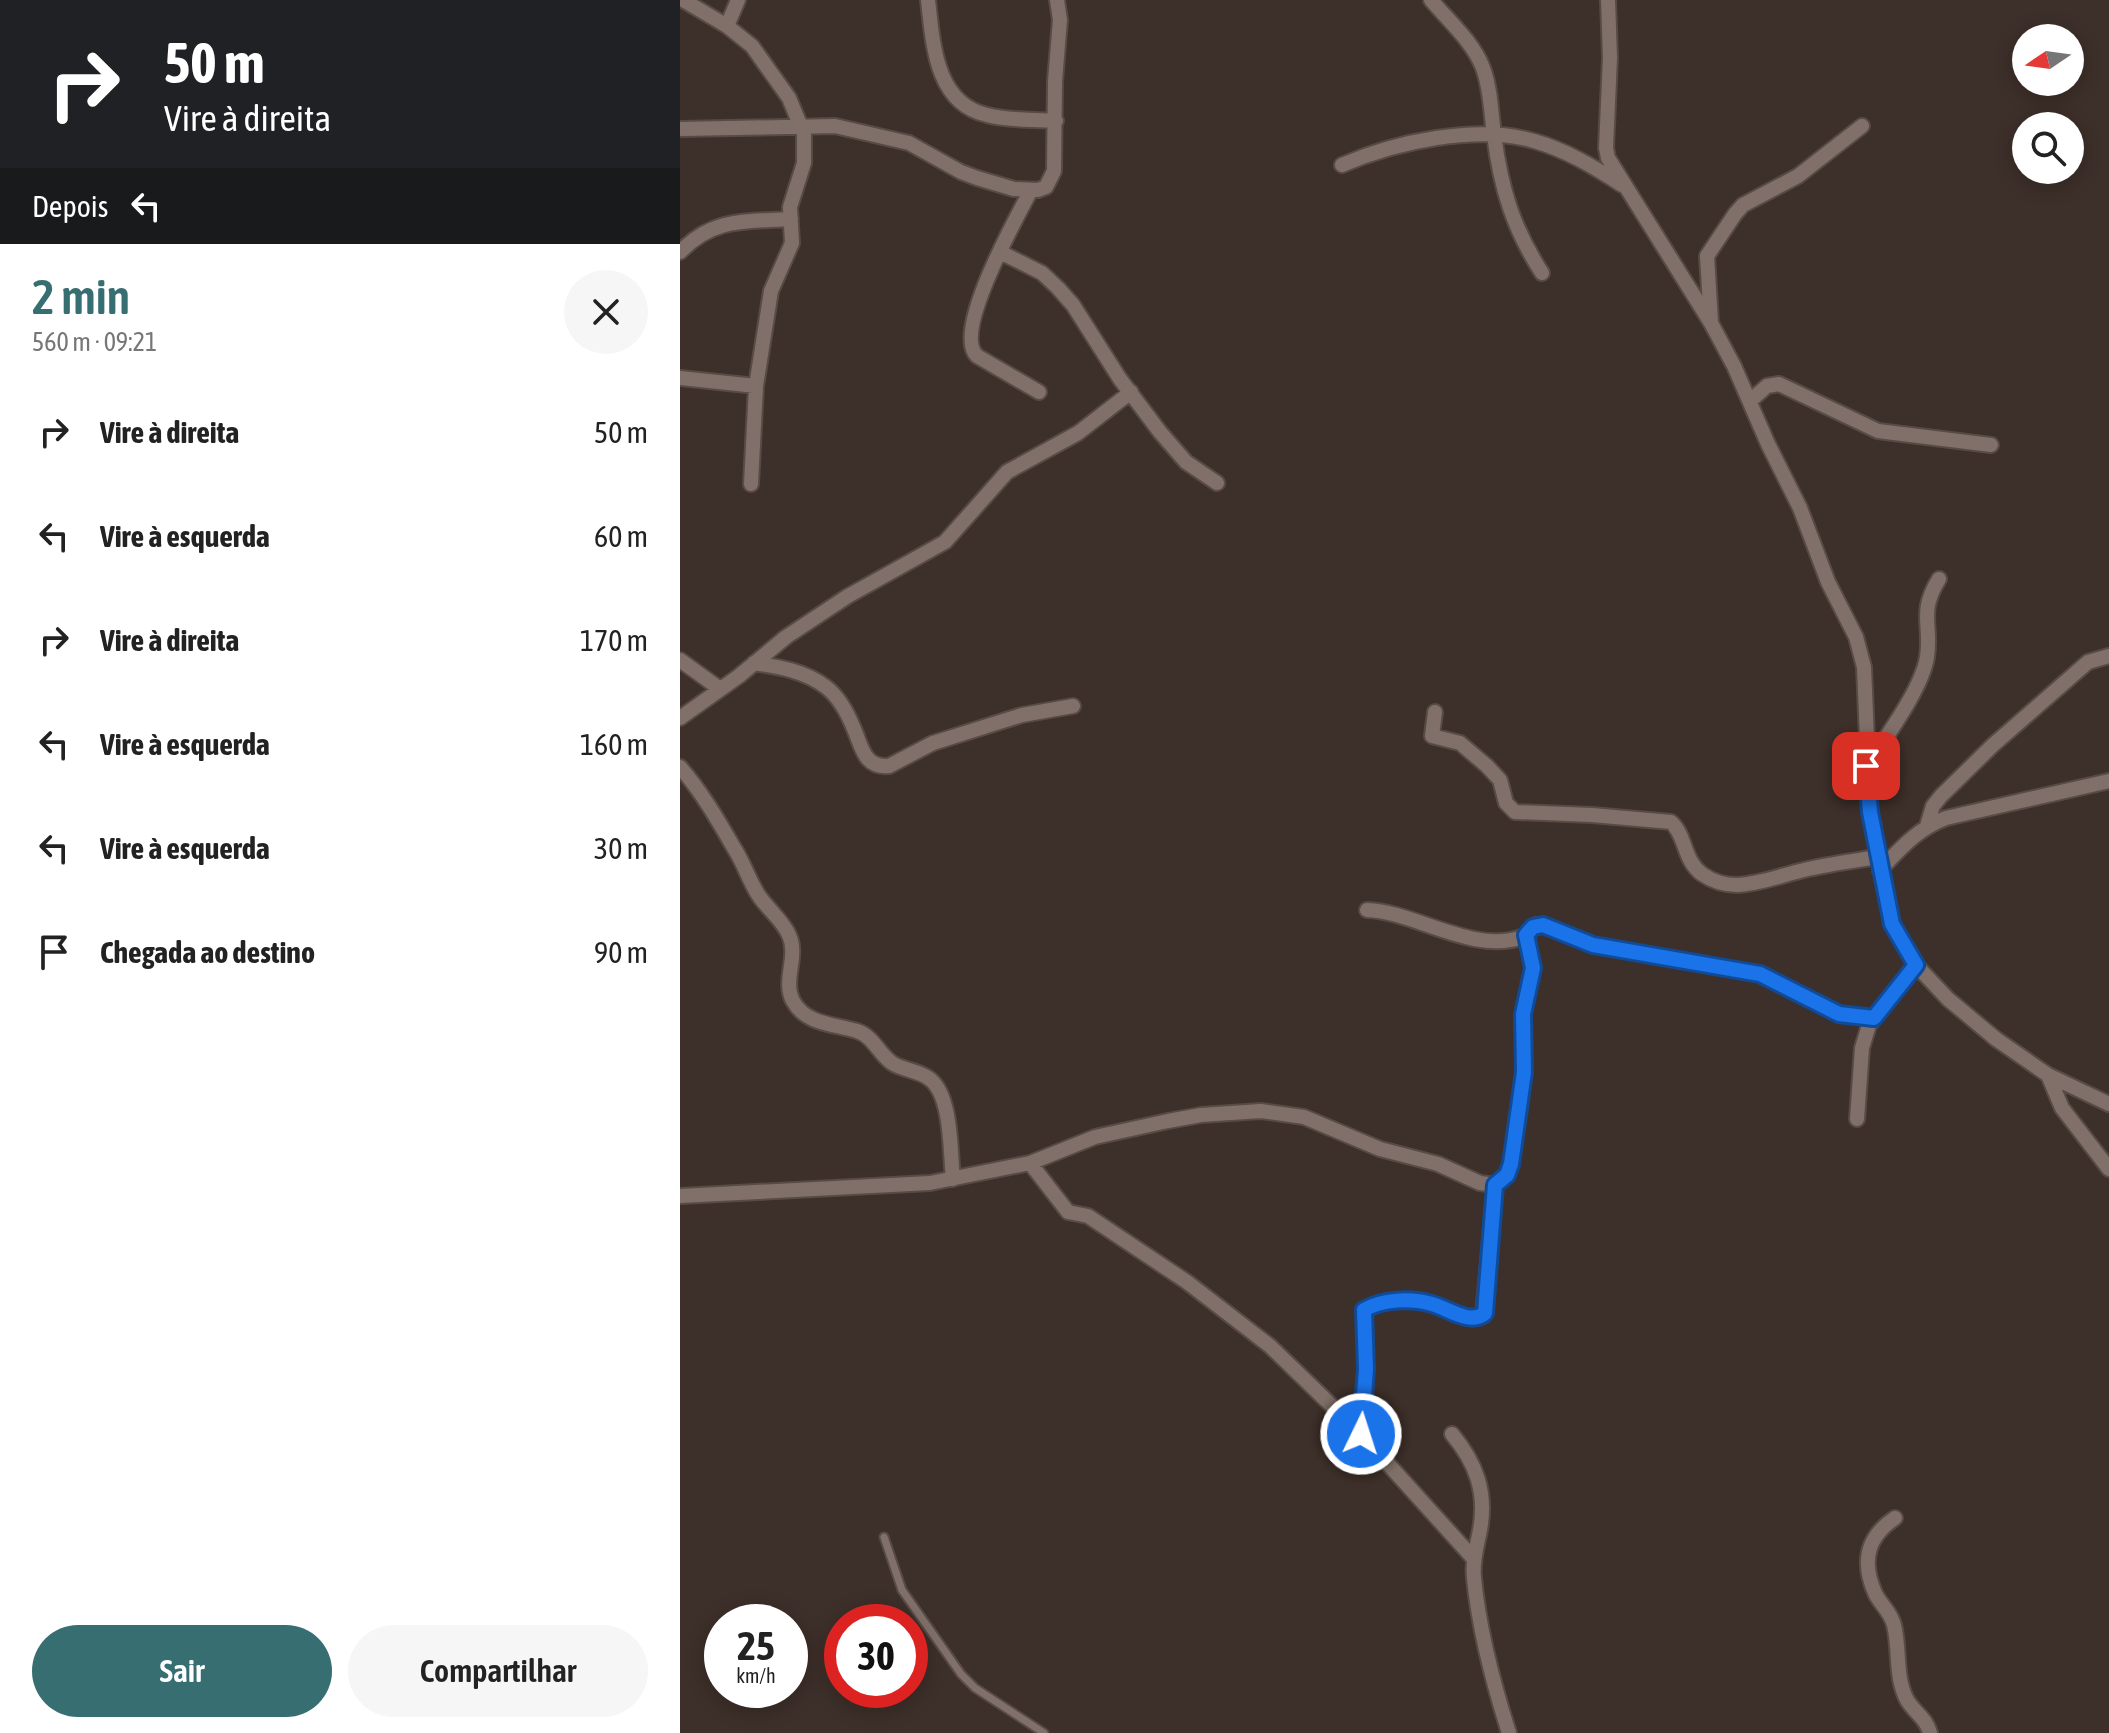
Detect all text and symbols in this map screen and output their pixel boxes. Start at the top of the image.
north arrow [2012,24,2084,96]
map controls [2012,24,2084,184]
text: 50 m [164,31,265,95]
icon: right [32,32,136,136]
text: Vire à direita [164,97,331,139]
button: search [2012,112,2084,184]
icon: left [124,184,168,228]
text: Depois [32,189,108,223]
text: 2 min [32,269,130,324]
button: close [564,270,648,354]
text: 560 m · 09:21 [32,327,157,357]
icon: right [32,410,76,454]
text: Vire à direita [100,415,239,449]
text: 50 m [594,415,648,449]
icon: left [32,514,76,558]
text: Vire à esquerda [100,519,270,553]
text: 60 m [594,519,648,553]
icon: right [32,618,76,662]
text: Vire à direita [100,623,239,657]
text: 170 m [580,623,648,657]
icon: left [32,722,76,766]
text: Vire à esquerda [100,727,270,761]
text: 160 m [580,727,648,761]
pin [1832,732,1900,800]
icon: arrive [1844,744,1888,788]
icon: left [32,826,76,870]
text: Vire à esquerda [100,831,270,865]
text: 30 m [594,831,648,865]
icon: arrive [32,930,76,974]
text: Chegada ao destino [100,935,315,969]
text: 90 m [594,935,648,969]
position arrow [1319,1392,1403,1476]
speed limit sign: 30 [824,1604,928,1708]
text: 25 [737,1623,775,1668]
button: Sair [32,1625,332,1717]
button: Compartilhar [348,1625,648,1717]
text: km/h [736,1664,776,1687]

